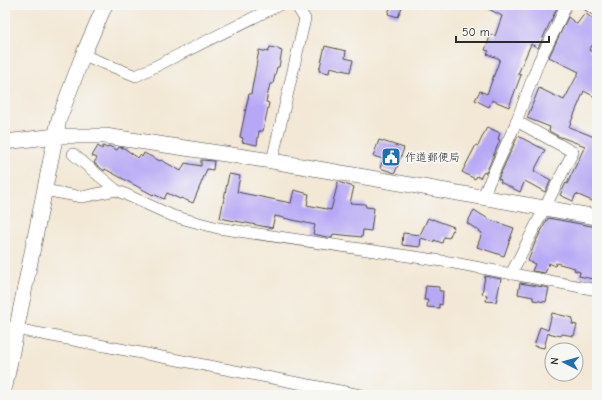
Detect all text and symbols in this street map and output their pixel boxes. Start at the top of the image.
scale bar [456,18,549,44]
text: 50 m [462,25,490,39]
public building icon: 作道郵便局 [380,146,402,168]
place label: 作道郵便局 [405,151,460,164]
north arrow [544,342,584,382]
text: N [548,357,561,365]

